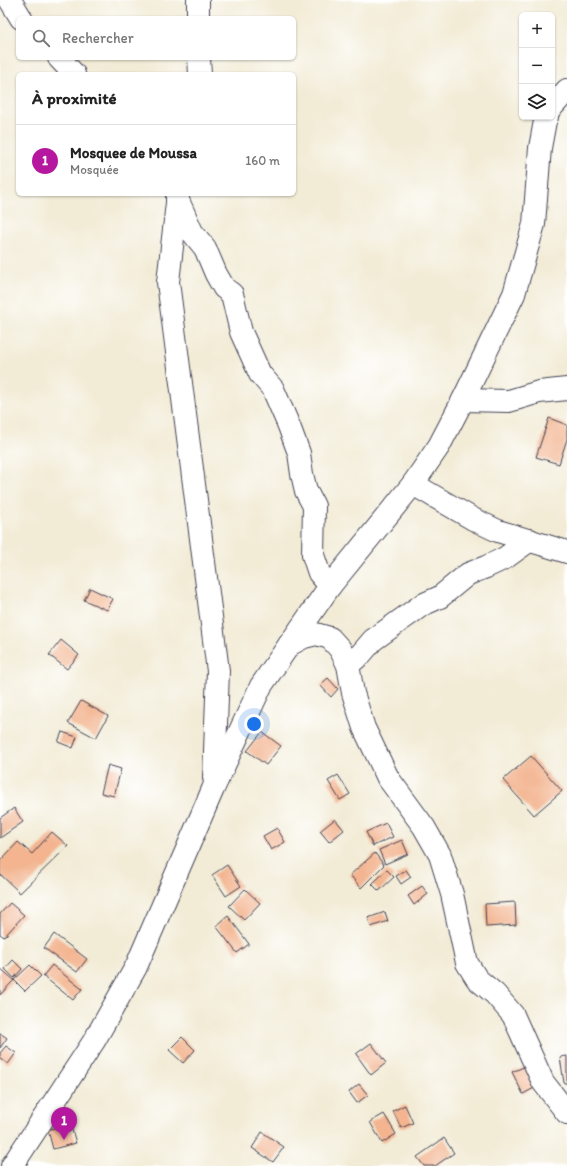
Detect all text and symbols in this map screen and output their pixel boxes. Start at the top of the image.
map controls [519,12,555,120]
button: + [519,12,555,48]
search box [16,16,296,60]
icon: search [30,27,52,49]
text: Rechercher [62,29,134,47]
button: − [519,48,555,84]
button: layers [519,84,555,120]
text: À proximité [32,88,117,108]
text: Mosquee de Moussa [70,144,197,162]
text: 1 [42,153,48,168]
text: 160 m [245,153,280,168]
text: Mosquée [70,162,119,177]
your location [244,714,264,734]
pin: 1 [51,1107,77,1140]

